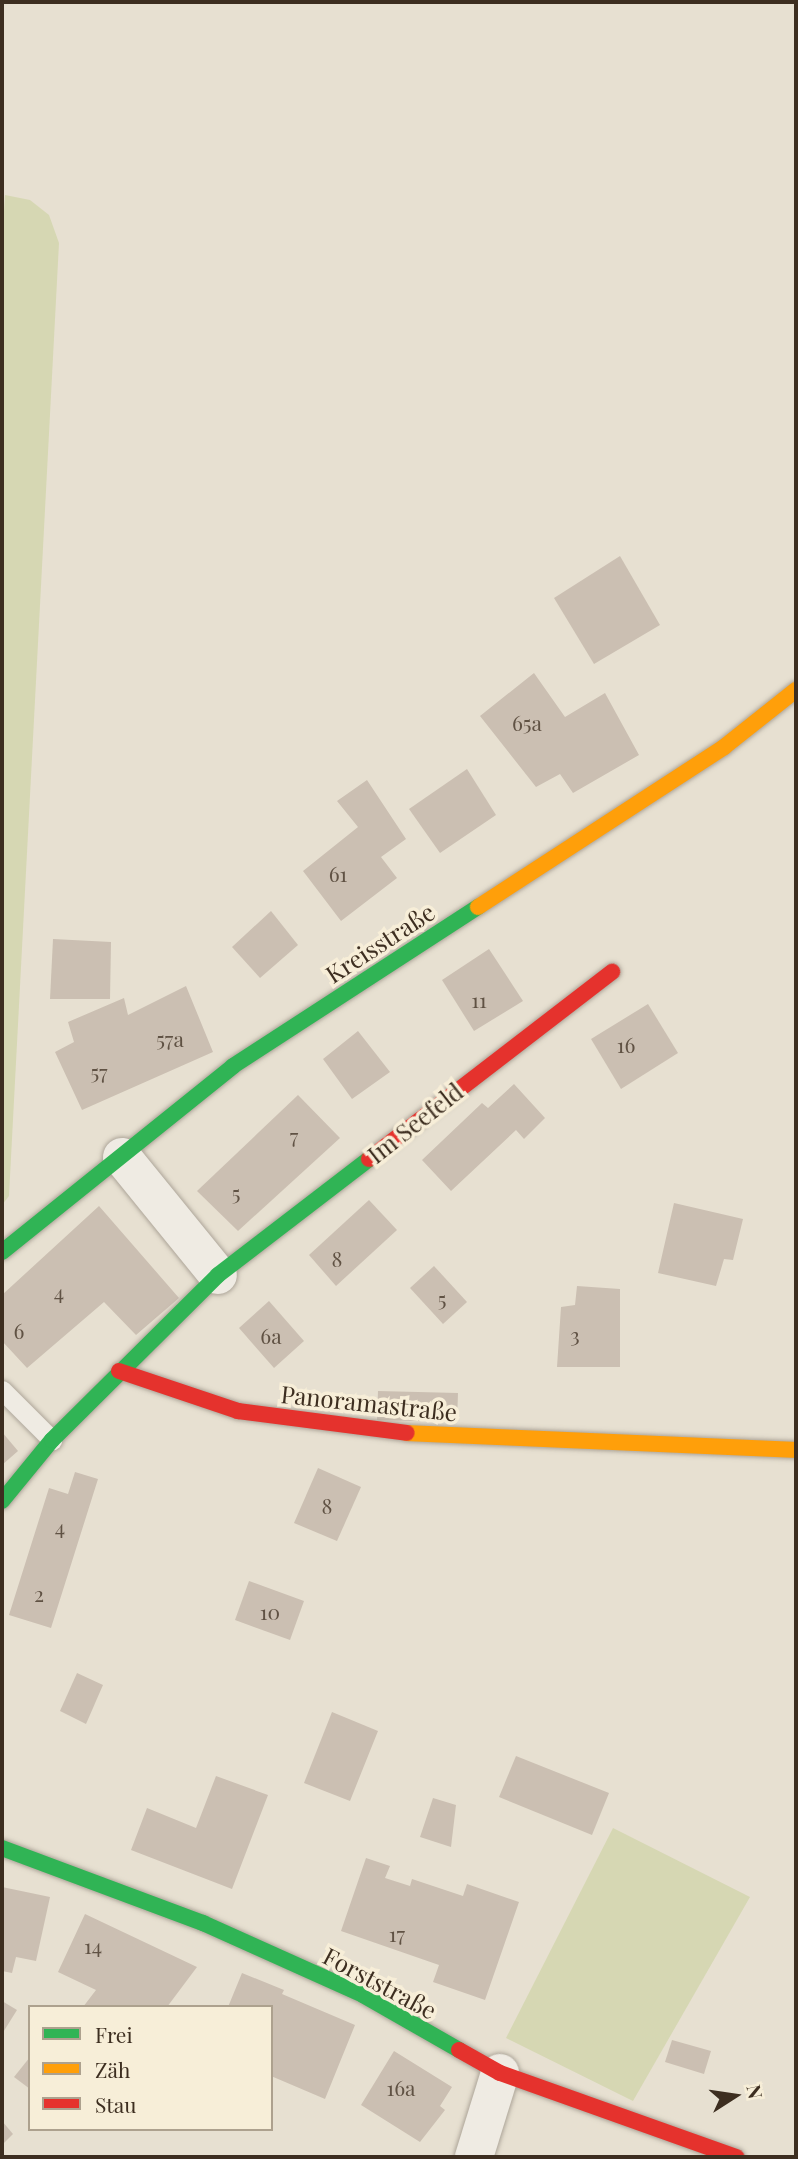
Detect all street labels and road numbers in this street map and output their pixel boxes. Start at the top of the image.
street label: Kreisstraße [320,897,440,989]
street label: Im Seefeld [362,1077,468,1169]
street label: Panoramastraße [279,1379,459,1427]
street label: Forststraße [318,1941,442,2025]

